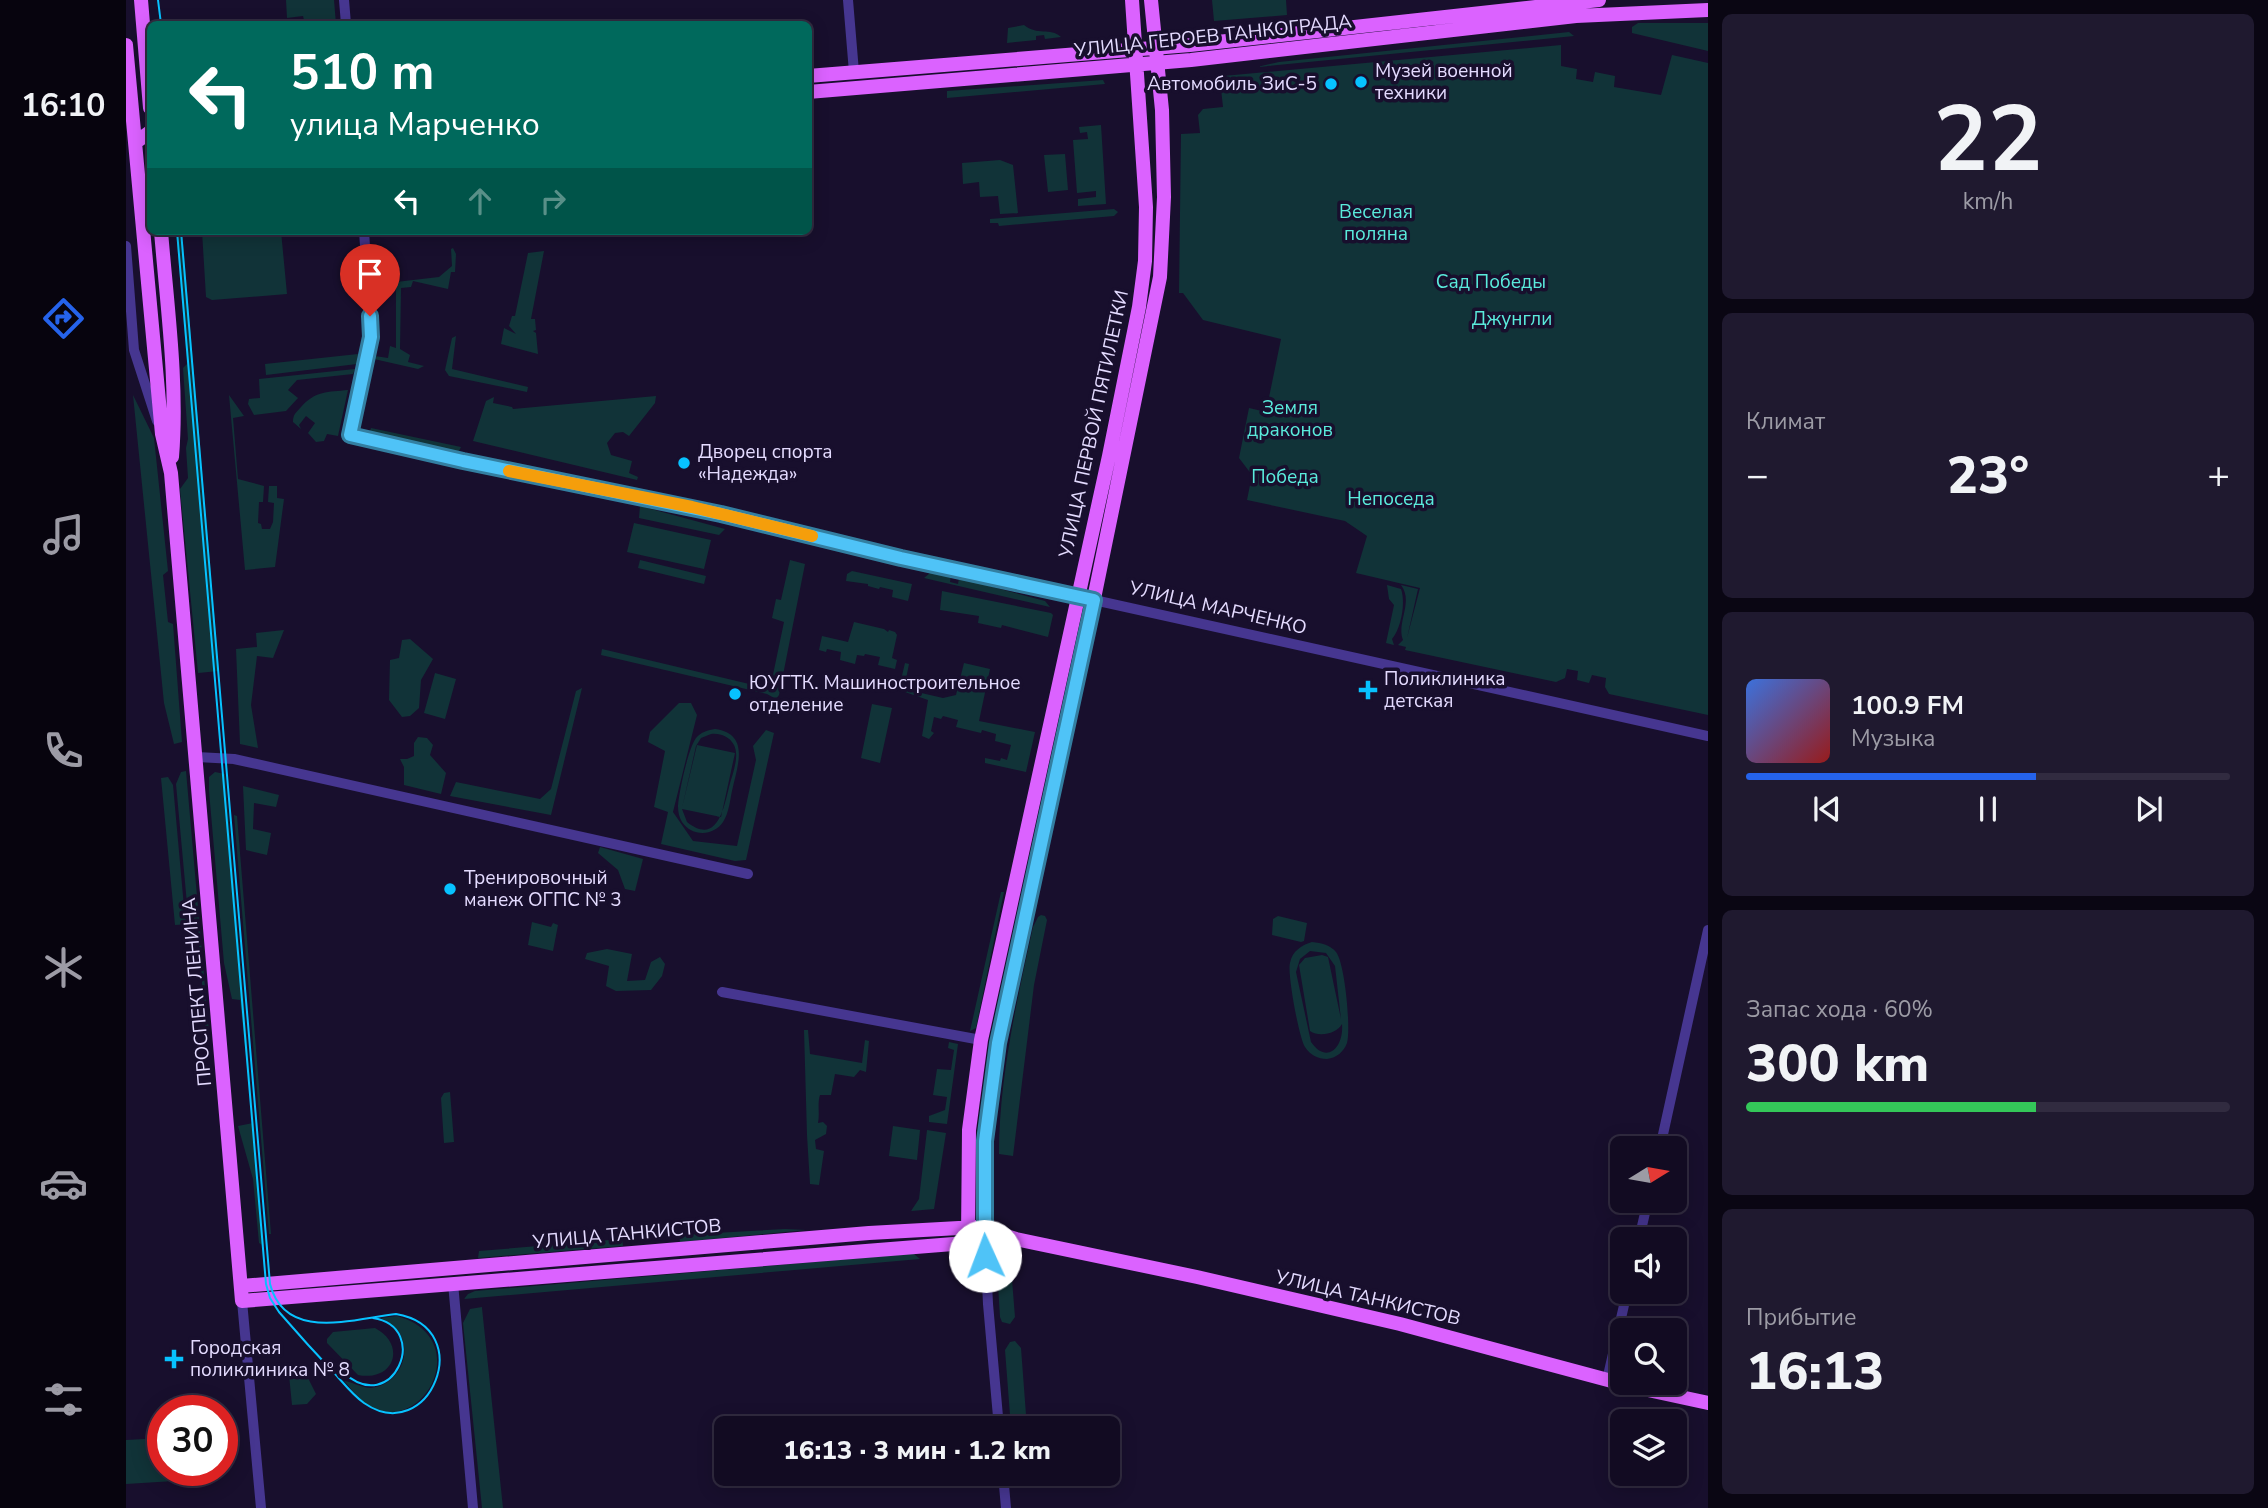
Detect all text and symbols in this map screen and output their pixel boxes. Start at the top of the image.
street label: УЛИЦА ГЕРОЕВ ТАНКОГРАДА [1072,8,1353,64]
text: 510 m [290,39,434,106]
icon: left [175,49,266,140]
place label: Музей военной техники [1375,58,1513,106]
place label: Автомобиль ЗиС-5 [1147,71,1317,97]
marker: Музей военной техники [1353,74,1369,90]
marker: Автомобиль ЗиС-5 [1323,76,1339,92]
text: 22 [1933,78,2043,202]
text: 16:10 [21,84,105,127]
text: улица Марченко [290,103,540,146]
icon: left [388,182,426,220]
icon: ahead [461,182,499,220]
icon: right [534,182,572,220]
text: km/h [1963,186,2013,217]
park label: Веселая поляна [1339,199,1413,247]
pin [340,244,400,316]
icon: arrive [351,255,389,293]
park label: Сад Победы [1436,269,1546,295]
street label: УЛИЦА ПЕРВОЙ ПЯТИЛЕТКИ [1053,288,1135,561]
icon: directions [39,294,88,343]
park label: Джунгли [1472,306,1552,332]
park label: Земля драконов [1247,395,1333,443]
text: Климат [1746,406,1825,437]
place label: Дворец спорта «Надежда» [698,439,833,487]
text: 23° [1947,440,2029,511]
text: − [1746,450,1769,501]
text: + [2207,450,2230,501]
marker: Дворец спорта «Надежда» [676,455,692,471]
park label: Победа [1251,464,1319,490]
park label: Непоседа [1347,486,1435,512]
icon: music [39,510,88,559]
street label: УЛИЦА МАРЧЕНКО [1126,575,1309,641]
place label: Поликлиника детская [1384,666,1505,714]
place label: ЮУГТК. Машиностроительное отделение [749,670,1021,718]
marker: Поликлиника детская [1358,680,1378,700]
marker: ЮУГТК. Машиностроительное отделение [727,686,743,702]
text: 100.9 FM [1851,688,1964,723]
text: Музыка [1851,723,1935,754]
icon: phone [39,726,88,775]
icon: previous [1808,790,1846,828]
icon: pause [1969,790,2007,828]
icon: next [2130,790,2168,828]
place label: Тренировочный манеж ОГПС № 3 [464,865,622,913]
marker: Тренировочный манеж ОГПС № 3 [442,881,458,897]
street label: ПРОСПЕКТ ЛЕНИНА [176,896,218,1088]
icon: climate [39,943,88,992]
text: Запас хода · 60% [1746,994,1933,1025]
text: 300 km [1746,1028,1929,1099]
north arrow [1610,1136,1687,1213]
map controls [1610,1136,1687,1486]
icon: car [39,1159,88,1208]
street label: УЛИЦА ТАНКИСТОВ [531,1213,722,1255]
position arrow [948,1219,1022,1293]
button: sound [1610,1227,1687,1304]
street label: УЛИЦА ТАНКИСТОВ [1272,1264,1463,1332]
text: Прибытие [1746,1302,1856,1333]
button: search [1610,1318,1687,1395]
place label: Городская поликлиника № 8 [190,1335,350,1383]
text: 16:13 [1746,1336,1884,1407]
marker: Городская поликлиника № 8 [164,1349,184,1369]
icon: filters [39,1375,88,1424]
speed limit sign: 30 [147,1395,238,1486]
button: layers [1610,1409,1687,1486]
text: 16:13 · 3 мин · 1.2 km [783,1433,1051,1468]

